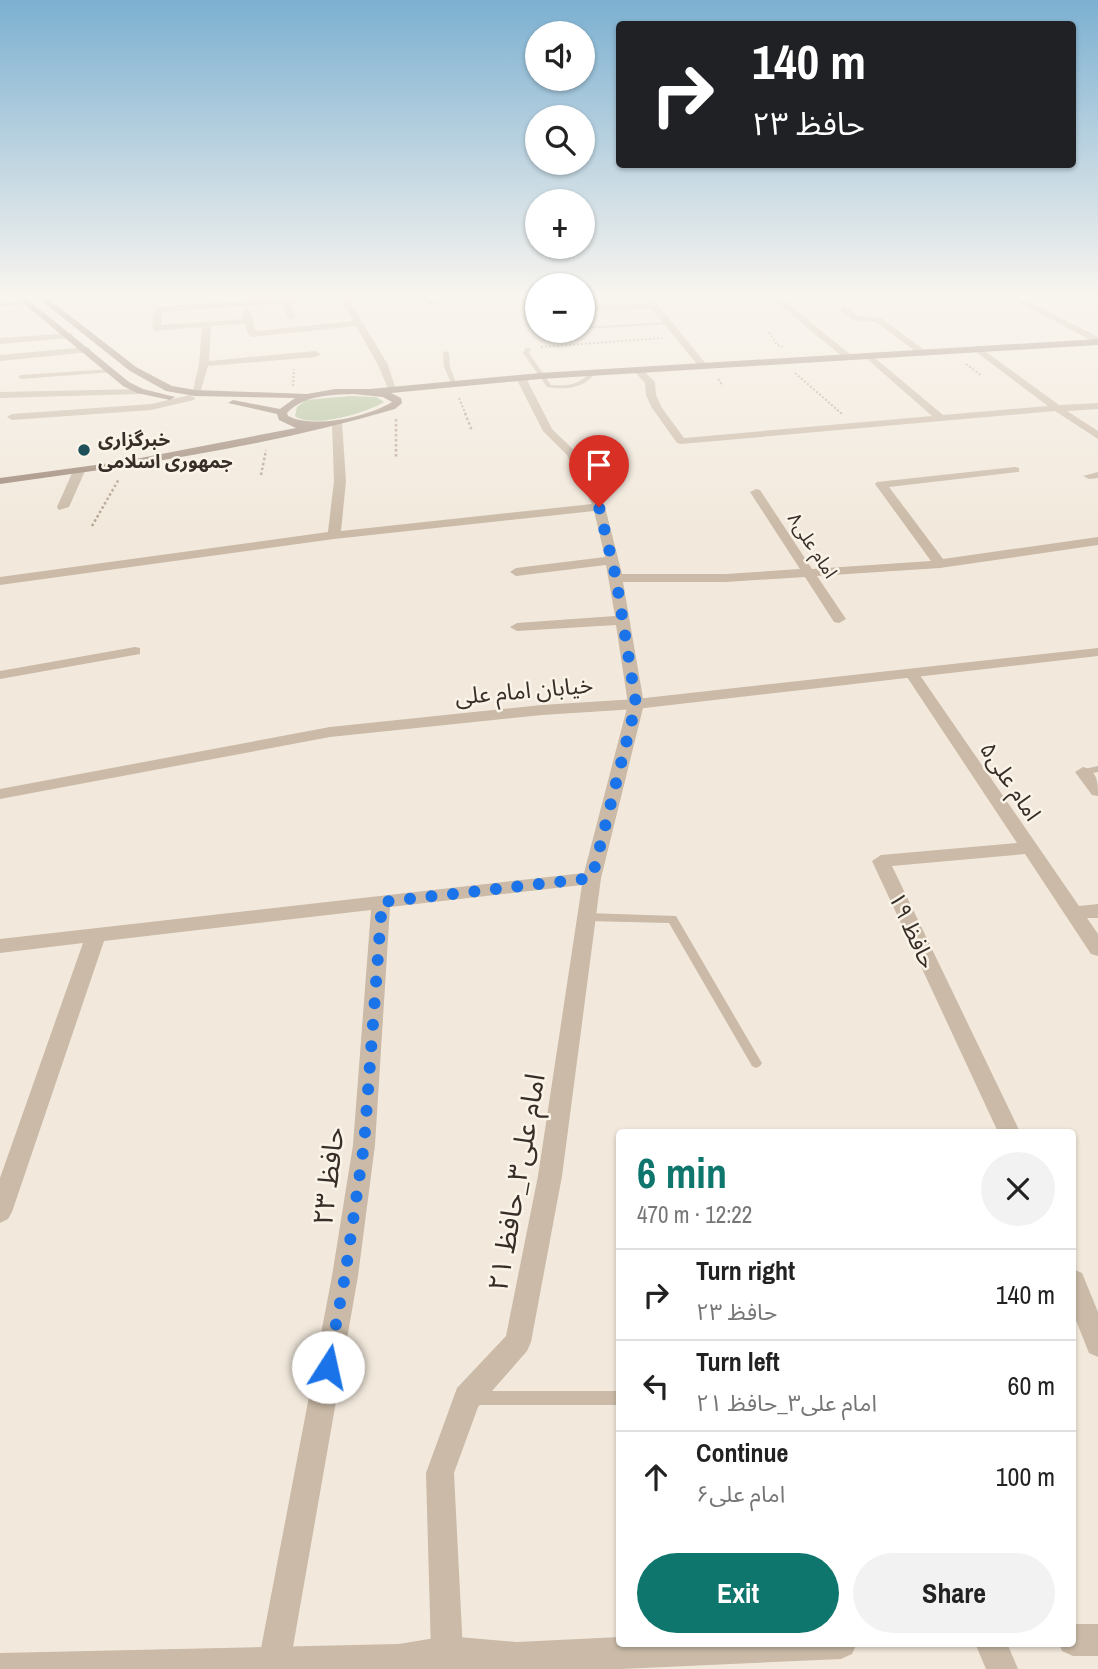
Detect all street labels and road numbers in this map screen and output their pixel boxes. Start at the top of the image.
street label: امام علی۸ [780,507,844,584]
street label: خیابان امام علی [454,669,595,714]
street label: امام علی۵ [971,735,1049,828]
street label: حافظ ۱۹ [882,887,944,973]
street label: امام علی۳_حافظ ۲۱ [478,1070,556,1294]
street label: حافظ ۲۳ [303,1125,353,1227]

